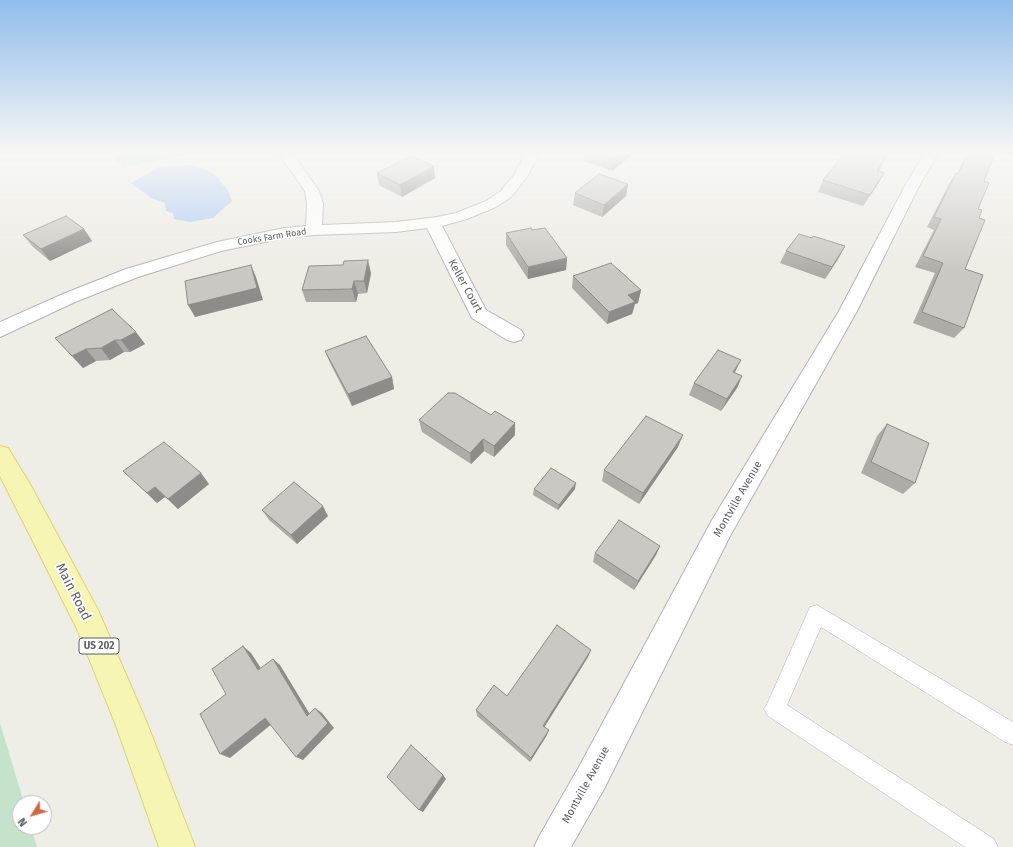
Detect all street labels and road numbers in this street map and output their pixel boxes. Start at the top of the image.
street label: Cooks Farm Road [237,226,307,248]
street label: Keller Court [445,257,485,315]
street label: Montville Avenue [711,459,765,539]
street label: Main Road [52,561,94,623]
road number: US 202 [79,638,119,654]
street label: Montville Avenue [559,744,613,826]

